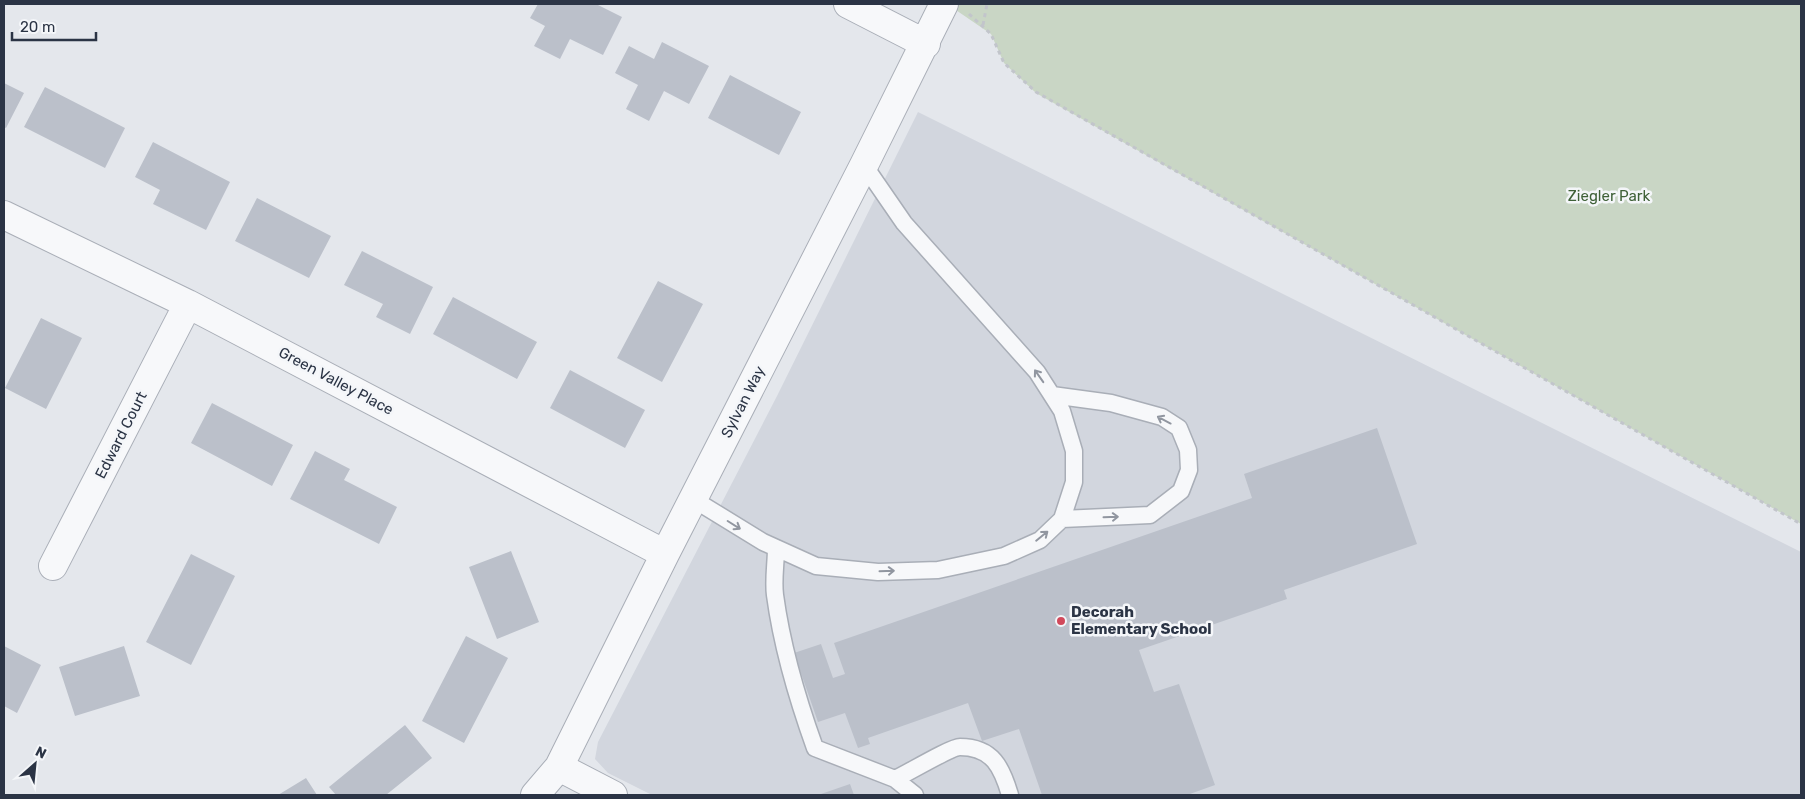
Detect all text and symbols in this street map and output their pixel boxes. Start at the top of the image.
scale bar [12,10,96,42]
text: 20 m [20,18,55,36]
park label: Ziegler Park [1568,187,1650,205]
street label: Green Valley Place [276,343,396,419]
street label: Sylvan Way [717,363,769,441]
one-way arrow [1034,369,1044,383]
street label: Edward Court [91,388,151,482]
one-way arrow [1156,415,1171,425]
one-way arrow [1102,512,1118,521]
one-way arrow [727,520,741,530]
one-way arrow [1036,531,1049,542]
one-way arrow [878,567,894,576]
place label: Decorah Elementary School [1071,603,1212,638]
marker: Decorah Elementary School [1055,615,1067,627]
north arrow [10,739,60,789]
text: N [32,743,49,763]

